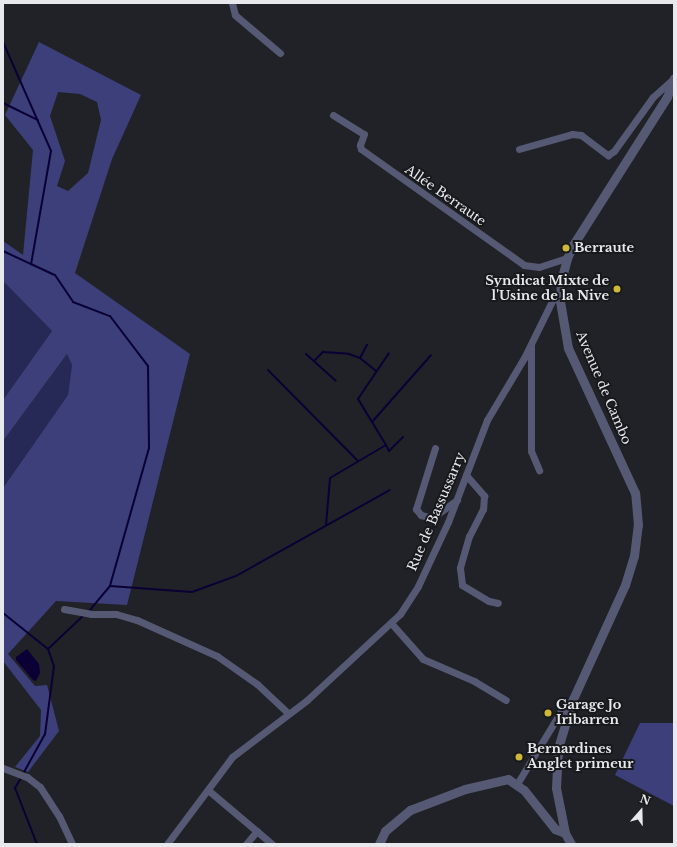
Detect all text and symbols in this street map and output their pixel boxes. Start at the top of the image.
street label: Allée Berraute [402,162,488,230]
place label: Berraute [574,240,634,256]
marker: Berraute [561,243,571,253]
place label: Syndicat Mixte de l'Usine de la Nive [485,274,609,305]
marker: Syndicat Mixte de l'Usine de la Nive [612,284,622,294]
street label: Avenue de Cambo [572,329,634,447]
street label: Rue de Bassussarry [405,450,469,574]
place label: Garage Jo Iribarren [556,698,621,729]
marker: Garage Jo Iribarren [543,708,553,718]
place label: Bernardines Anglet primeur [527,742,633,773]
marker: Bernardines Anglet primeur [514,752,524,762]
north arrow [621,791,661,831]
text: N [638,791,652,808]

